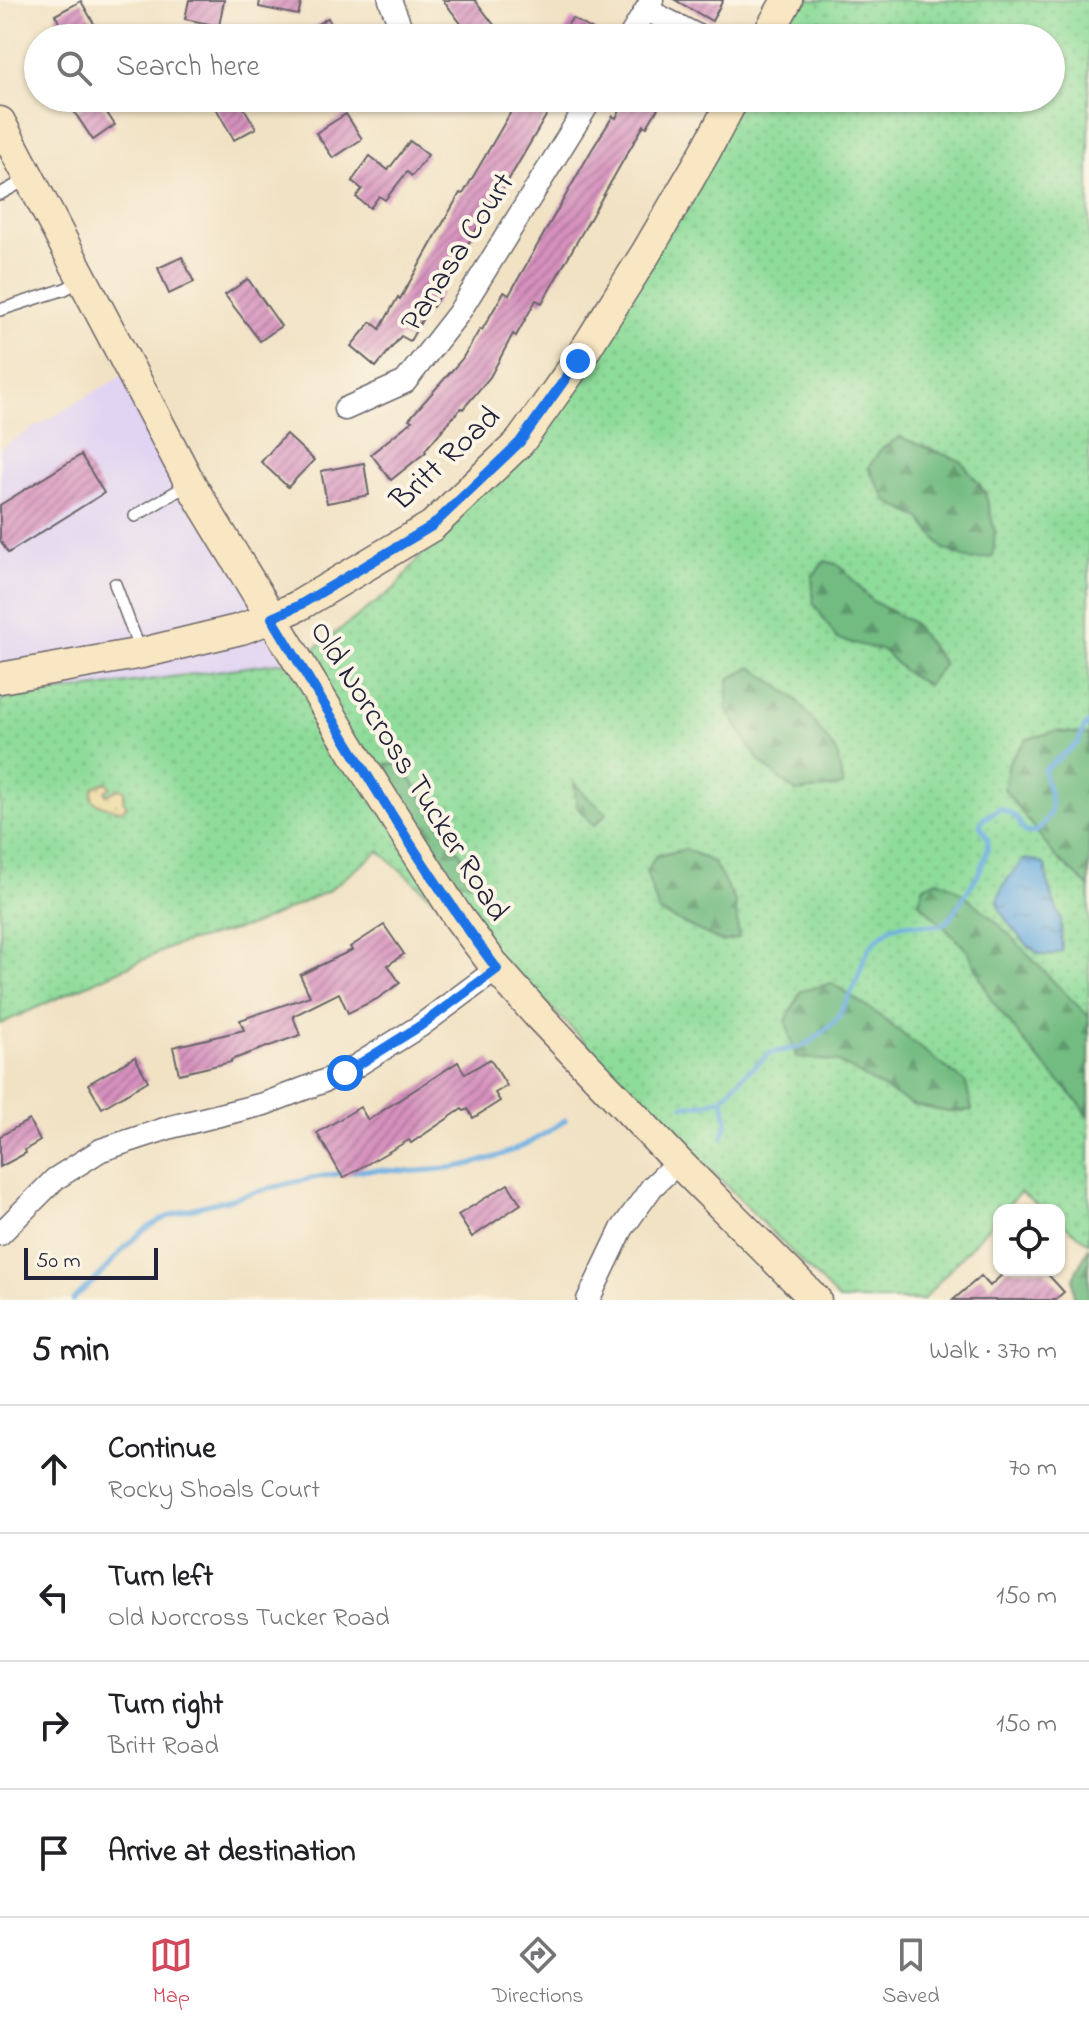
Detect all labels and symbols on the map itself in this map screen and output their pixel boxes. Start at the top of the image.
street label: Panasa Court [390,164,528,342]
route end [560,343,596,379]
street label: Britt Road [380,396,512,524]
street label: Old Norcross Tucker Road [296,612,520,931]
route start [327,1055,363,1091]
scale bar [24,1244,158,1280]

